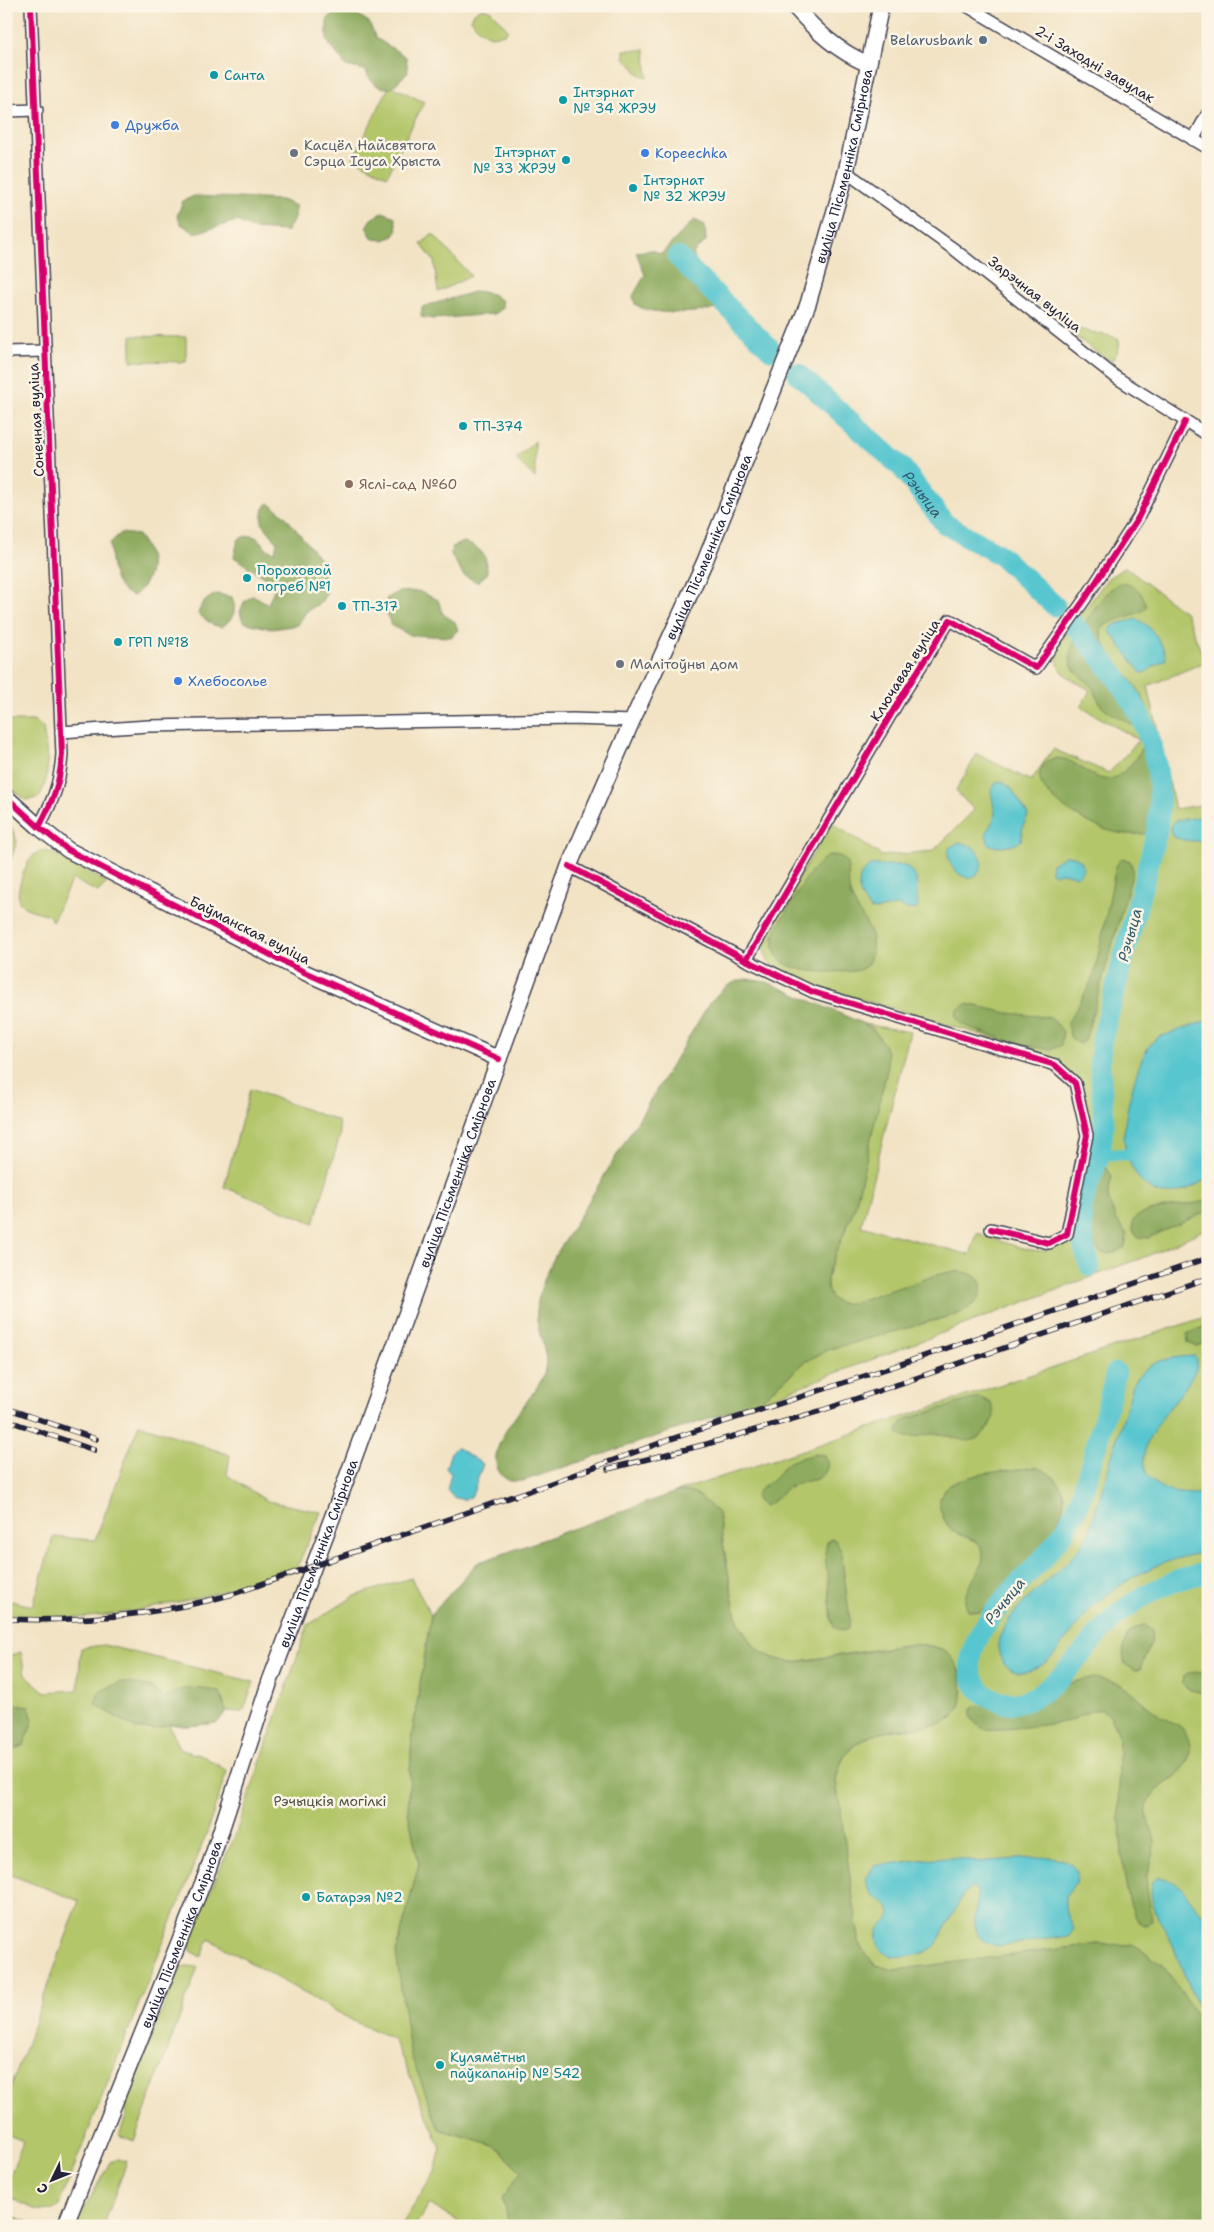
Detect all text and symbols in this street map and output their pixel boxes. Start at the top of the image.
street label: 2-і Заходні завулак [1032,21,1159,107]
place label: Belarusbank [890,31,973,49]
marker: Belarusbank [977,34,989,46]
place label: Санта [224,66,265,84]
street label: вуліца Пісьменніка Смірнова [811,67,877,266]
marker: Санта [208,69,220,81]
place label: Інтэрнат № 34 ЖРЭУ [573,83,656,117]
marker: Інтэрнат № 34 ЖРЭУ [557,94,569,106]
place label: Дружба [125,116,179,134]
marker: Дружба [109,119,121,131]
place label: Касцёл Найсвятога Сэрца Ісуса Хрыста [304,136,441,170]
place label: Інтэрнат № 33 ЖРЭУ [473,143,557,177]
place label: Kopeechka [655,144,727,162]
marker: Касцёл Найсвятога Сэрца Ісуса Хрыста [288,147,300,159]
marker: Kopeechka [639,147,651,159]
marker: Інтэрнат № 33 ЖРЭУ [560,154,572,166]
place label: Інтэрнат № 32 ЖРЭУ [643,171,726,205]
marker: Інтэрнат № 32 ЖРЭУ [627,182,639,194]
street label: Зарэчная вуліца [985,252,1085,336]
street label: Сонечная вуліца [24,362,48,477]
place label: ТП-374 [473,417,523,435]
marker: ТП-374 [457,420,469,432]
street label: вуліца Пісьменніка Смірнова [661,451,756,643]
water label: Рэчыца [898,467,947,522]
place label: Яслі-сад №60 [359,475,457,493]
marker: Яслі-сад №60 [343,478,355,490]
place label: Пороховой погреб №1 [257,561,332,595]
marker: Пороховой погреб №1 [241,572,253,584]
place label: ТП-317 [352,597,398,615]
marker: ТП-317 [336,600,348,612]
street label: Ключавая вуліца [866,615,944,725]
place label: ГРП №18 [128,633,189,651]
marker: ГРП №18 [112,636,124,648]
place label: Малітоўны дом [630,655,738,673]
marker: Малітоўны дом [614,658,626,670]
place label: Хлебосолье [188,672,268,690]
marker: Хлебосолье [172,675,184,687]
street label: Баўманская вуліца [187,892,314,968]
water label: Рэчыца [1113,906,1147,964]
street label: вуліца Пісьменніка Смірнова [415,1076,500,1270]
street label: вуліца Пісьменніка Смірнова [275,1456,362,1650]
water label: Рэчыца [980,1574,1030,1628]
park label: Рэчыцкія могілкі [273,1792,387,1810]
street label: вуліца Пісьменніка Смірнова [136,1838,226,2031]
place label: Батарэя №2 [316,1888,403,1906]
marker: Батарэя №2 [300,1891,312,1903]
place label: Кулямётны паўкапанір № 542 [450,2048,580,2082]
marker: Кулямётны паўкапанір № 542 [434,2059,446,2071]
north arrow [28,2154,78,2204]
text: С [33,2180,52,2198]

